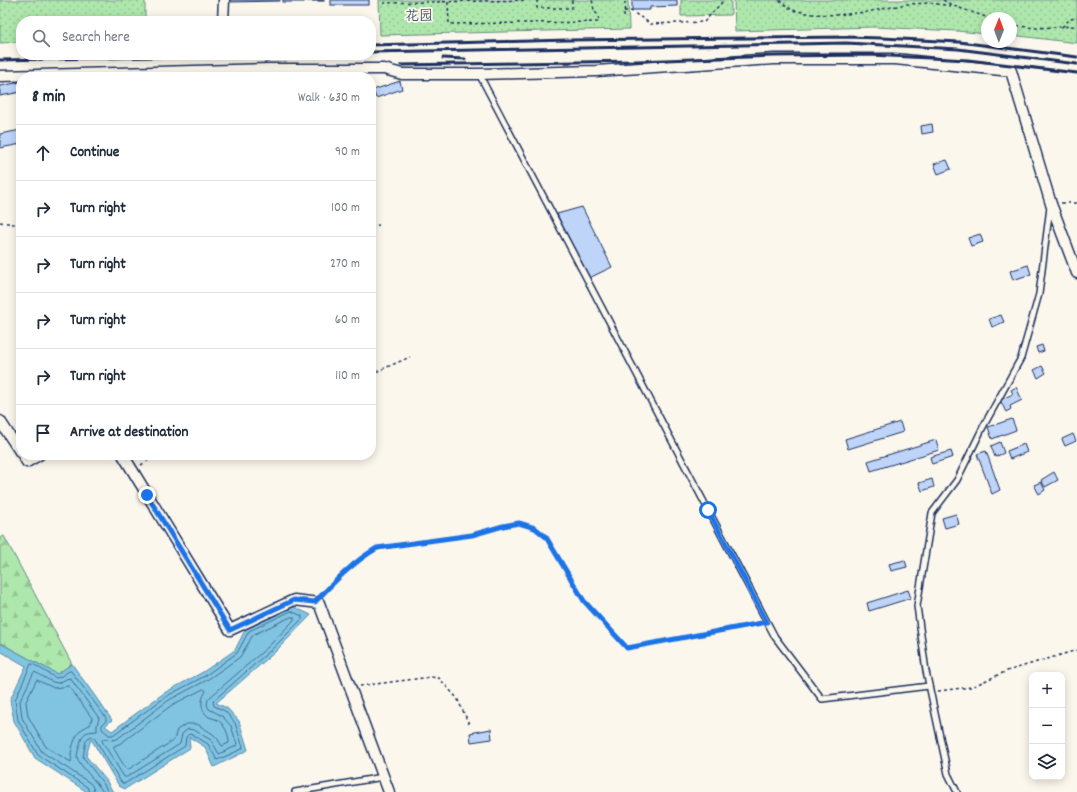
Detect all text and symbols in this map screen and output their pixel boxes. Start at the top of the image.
park label: 花园 [405,7,433,27]
north arrow [981,12,1017,48]
search box [16,16,376,60]
icon: search [30,27,52,49]
text: Search here [62,27,130,49]
text: 8 min [32,86,65,110]
text: Walk · 630 m [298,89,360,108]
icon: ahead [32,142,54,164]
text: Continue [70,142,119,164]
text: 90 m [335,143,360,162]
icon: right [32,198,54,220]
text: Turn right [70,198,126,220]
text: 100 m [331,199,360,218]
icon: right [32,254,54,276]
text: Turn right [70,254,126,276]
text: 270 m [330,255,360,274]
icon: right [32,310,54,332]
text: Turn right [70,310,126,332]
text: 60 m [335,311,360,330]
icon: right [32,366,54,388]
text: Turn right [70,366,126,388]
text: 110 m [335,367,360,386]
icon: arrive [32,422,54,444]
text: Arrive at destination [70,422,188,444]
route end [138,486,156,504]
route start [699,501,717,519]
map controls [1029,672,1065,780]
button: + [1029,672,1065,708]
button: − [1029,708,1065,744]
button: layers [1029,744,1065,780]

